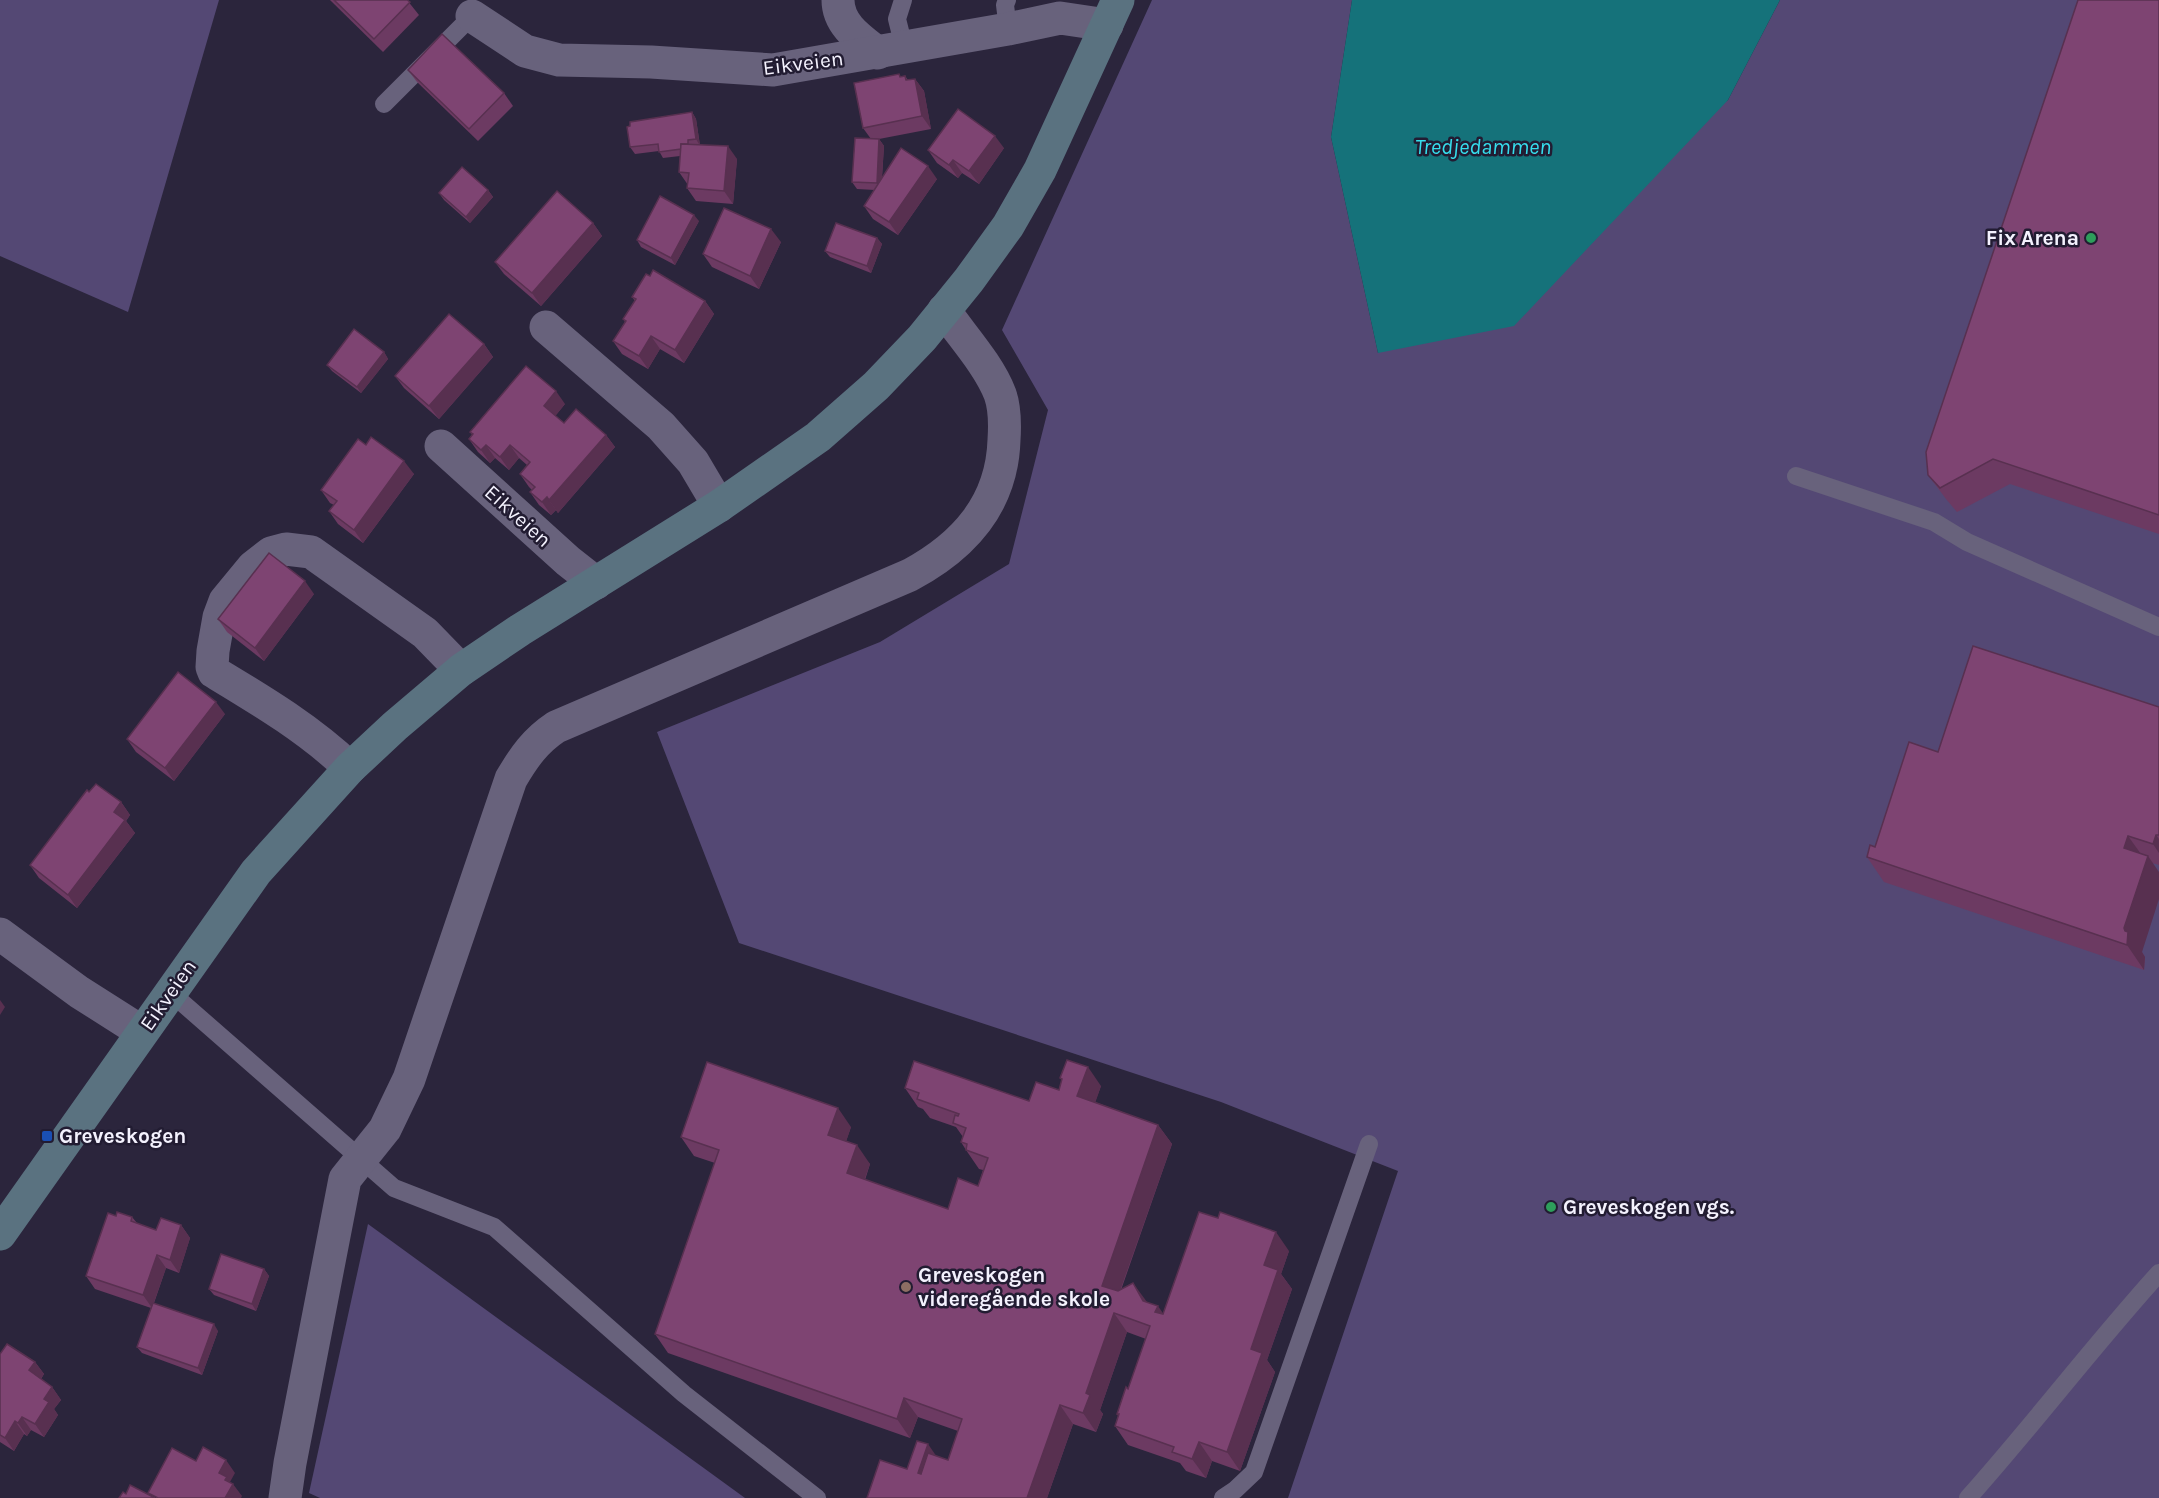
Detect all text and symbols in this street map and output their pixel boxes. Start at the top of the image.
street label: Eikveien [761,46,845,80]
water label: Tredjedammen [1415,134,1551,160]
place label: Fix Arena [1986,226,2079,250]
marker: Fix Arena [2084,231,2098,245]
street label: Eikveien [480,480,556,552]
street label: Eikveien [135,955,201,1035]
place label: Greveskogen [59,1124,186,1148]
marker: Greveskogen [40,1129,54,1143]
place label: Greveskogen vgs. [1563,1195,1734,1219]
marker: Greveskogen vgs. [1544,1200,1558,1214]
place label: Greveskogen videregående skole [918,1263,1110,1311]
marker: Greveskogen videregående skole [899,1280,913,1294]

